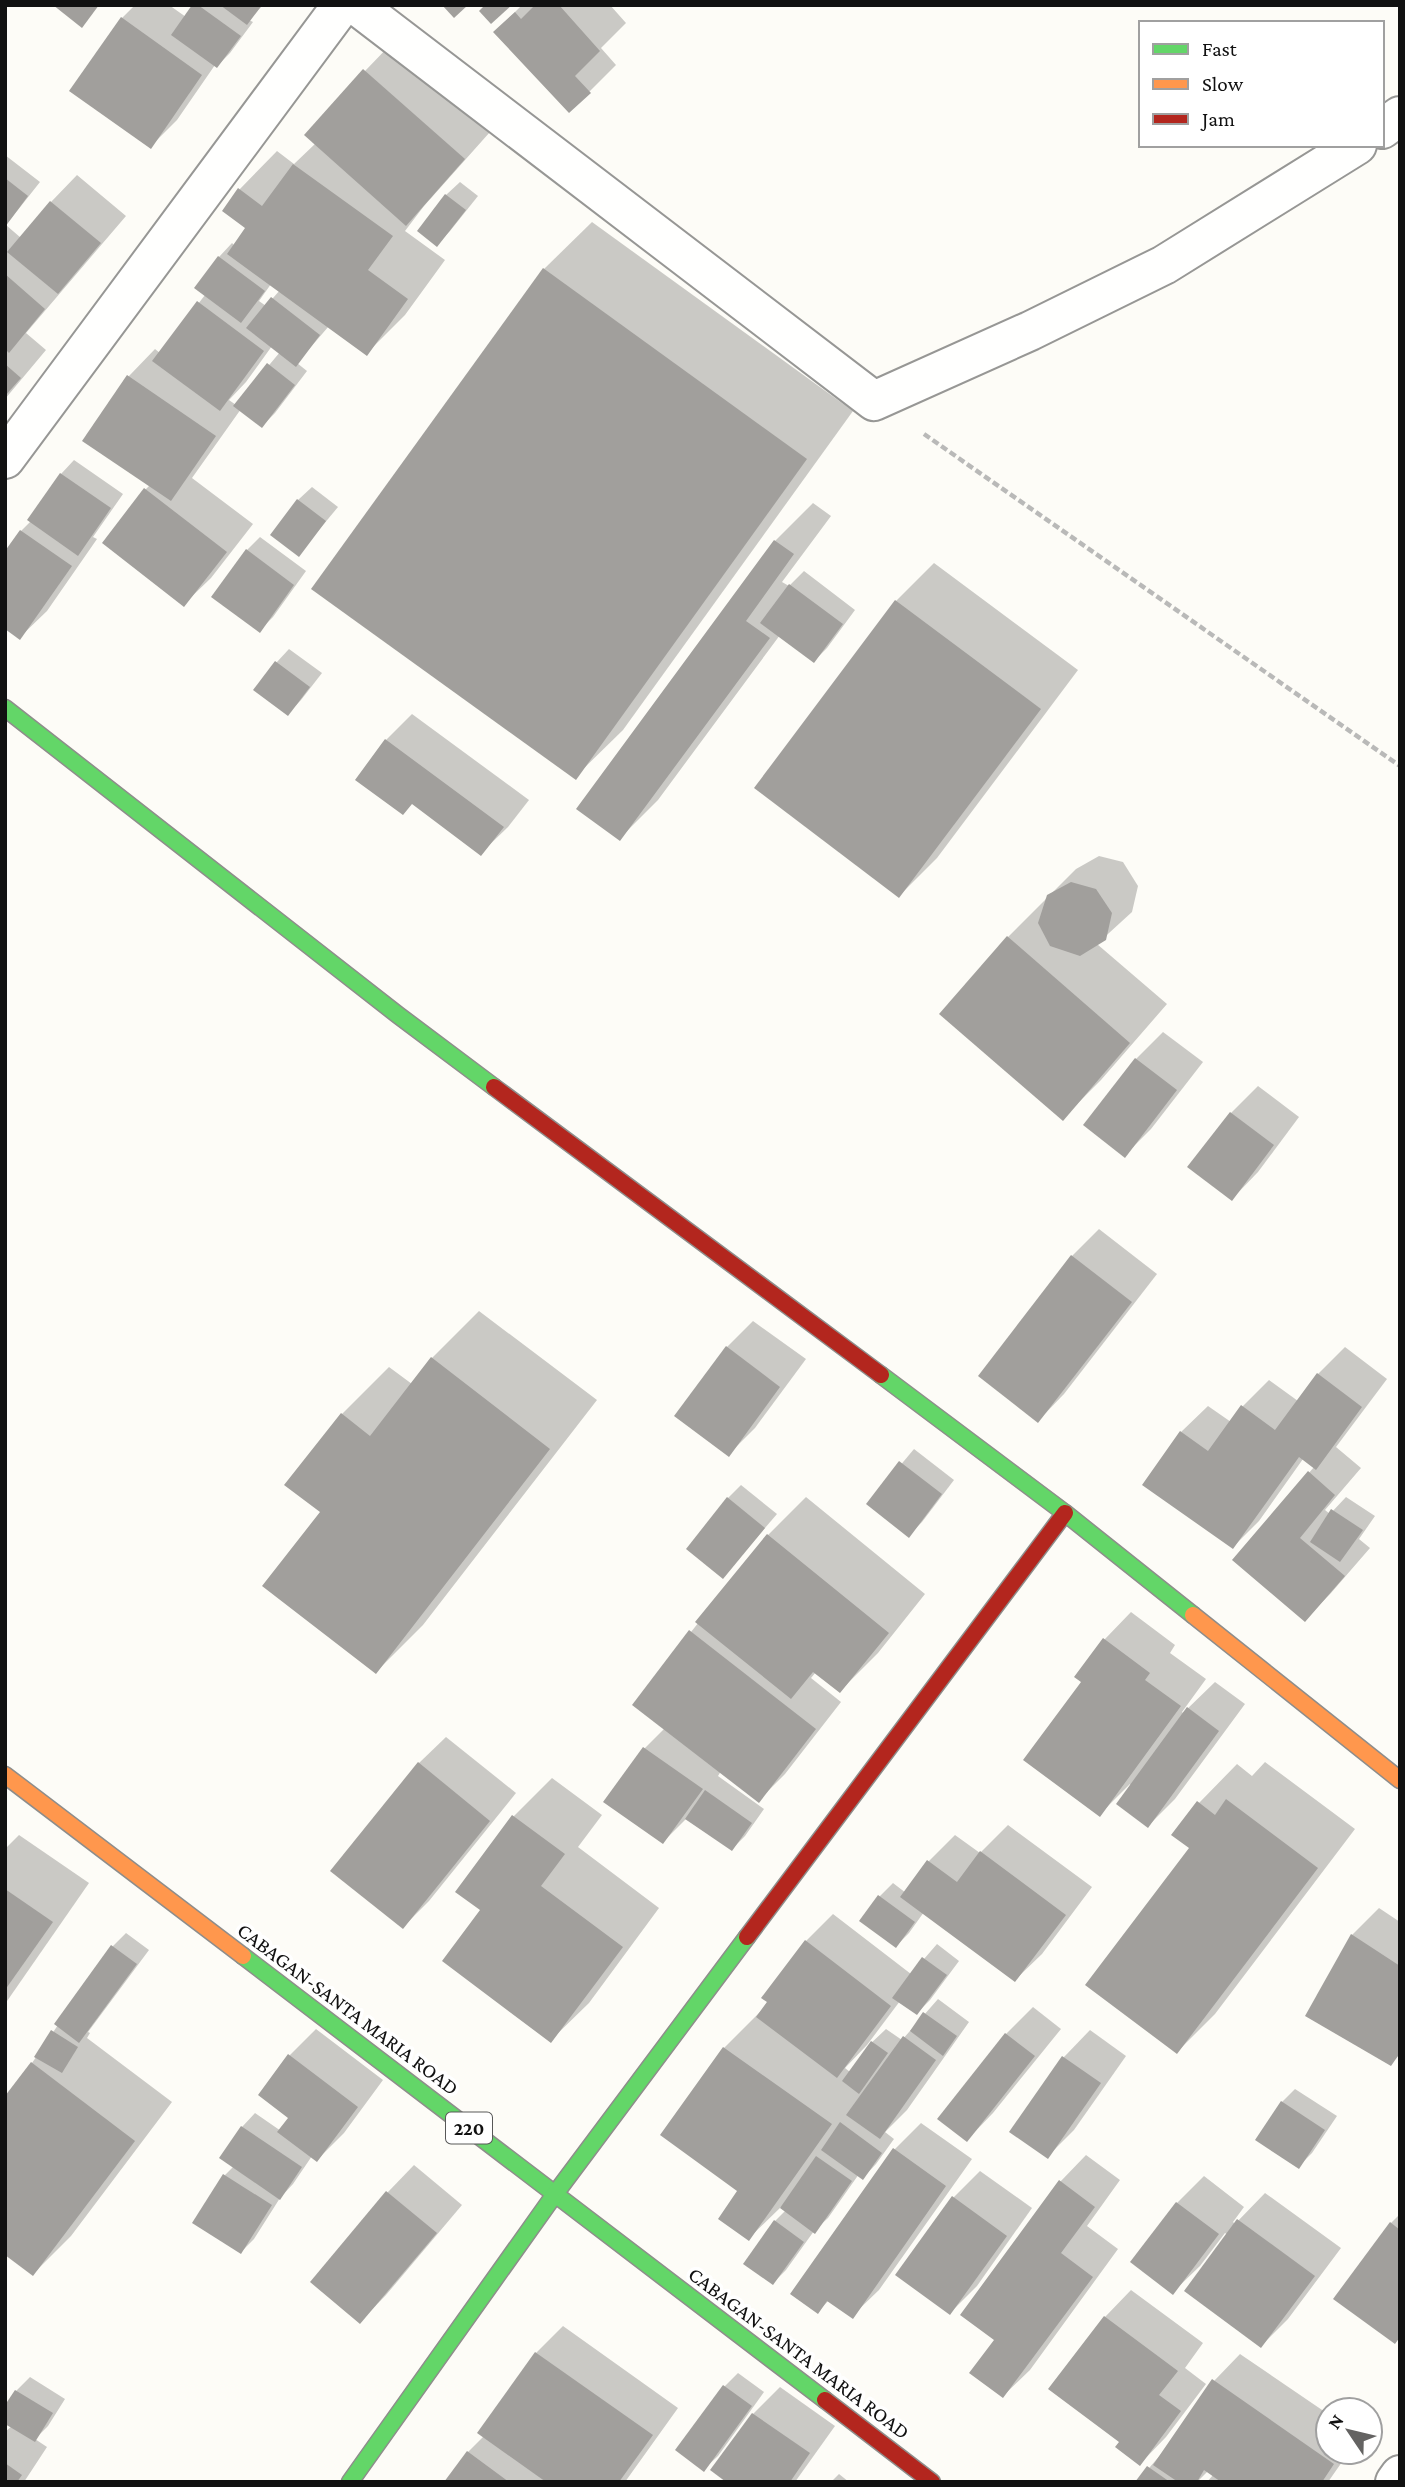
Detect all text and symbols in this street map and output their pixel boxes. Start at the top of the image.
legend [1139,21,1384,147]
text: Fast [1202,37,1238,61]
text: Slow [1202,72,1244,96]
text: Jam [1200,107,1235,131]
street label: CABAGAN-SANTA MARIA ROAD [233,1918,463,2100]
road number: 220 [446,2112,492,2144]
street label: CABAGAN-SANTA MARIA ROAD [684,2262,914,2444]
north arrow [1314,2396,1384,2466]
text: N [1323,2410,1348,2433]

